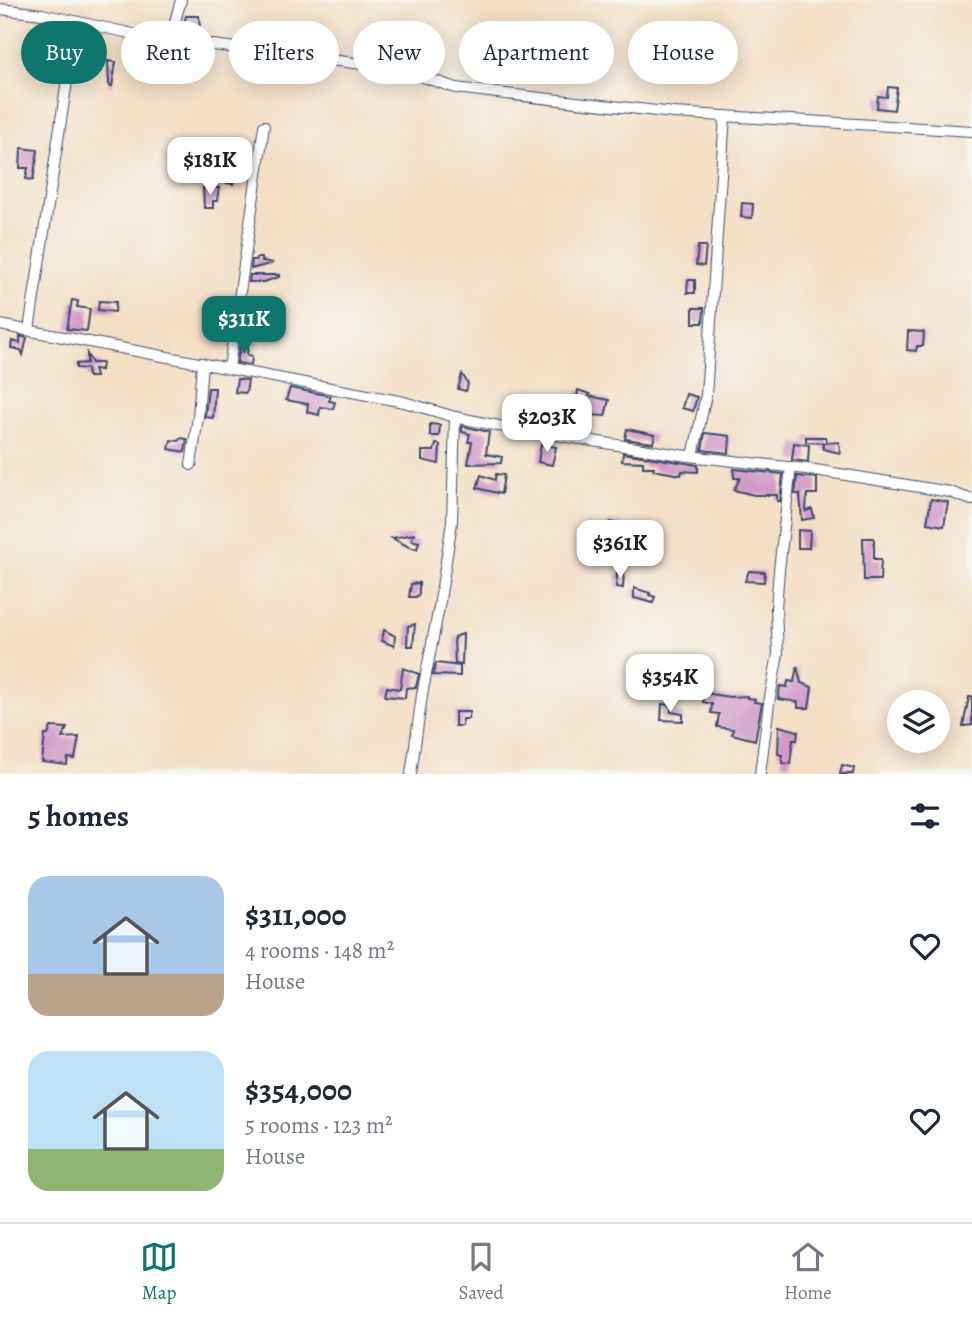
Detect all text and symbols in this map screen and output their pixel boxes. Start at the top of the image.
chip: Buy [21,21,107,84]
chip: Rent [121,21,215,84]
chip: Filters [229,21,339,84]
chip: New [353,21,445,84]
chip: Apartment [459,21,614,84]
chip: House [628,21,738,84]
pin: $181K [161,138,259,197]
text: $181K [183,144,237,175]
pin: $311K [195,296,293,356]
text: $311K [218,303,270,334]
pin: $203K [498,394,596,454]
text: $203K [518,401,576,432]
pin: $361K [571,520,669,580]
text: $361K [593,527,647,558]
pin: $354K [621,654,719,714]
text: $354K [642,661,698,692]
map controls [887,690,950,753]
button: layers [887,690,950,753]
text: 5 homes [28,796,129,836]
icon: filters [906,797,944,835]
text: $311,000 [245,895,347,935]
icon: home [84,904,168,988]
icon: heart [906,927,944,965]
text: 4 rooms · 148 m² [245,935,394,966]
text: House [245,966,305,997]
text: $354,000 [245,1070,352,1110]
icon: home [84,1079,168,1163]
icon: heart [906,1102,944,1140]
text: 5 rooms · 123 m² [245,1110,393,1141]
text: House [245,1141,305,1172]
tab: Map [140,1238,178,1306]
tab: Saved [459,1238,504,1306]
tab: Home [784,1238,832,1306]

